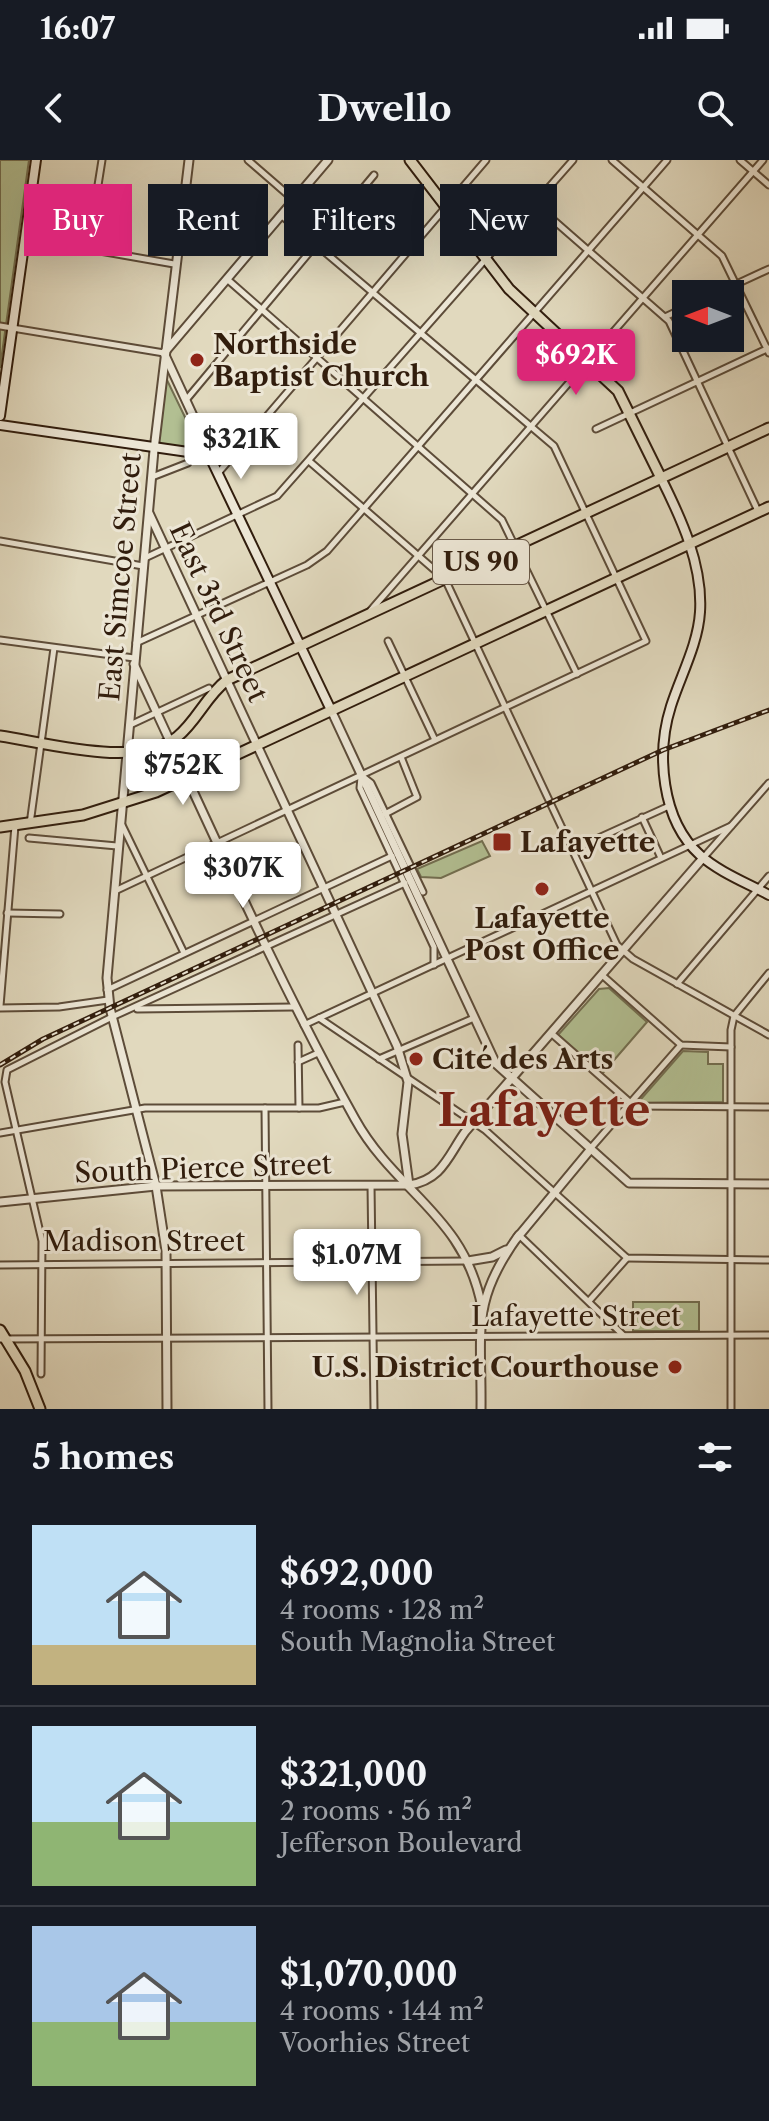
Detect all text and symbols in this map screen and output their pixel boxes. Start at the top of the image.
text: 16:07 [40,10,115,47]
icon: back [32,86,76,130]
text: Dwello [317,86,452,130]
icon: search [693,86,737,130]
chip: Buy [24,184,132,256]
chip: Rent [148,184,268,256]
chip: Filters [284,184,424,256]
chip: New [440,184,557,256]
north arrow [672,280,744,352]
map controls [672,280,744,352]
place label: Northside Baptist Church [213,327,429,393]
pin: $692K [520,329,632,397]
text: $692K [535,339,617,371]
marker: Northside Baptist Church [188,351,206,369]
pin: $321K [185,413,297,481]
text: $321K [202,423,280,455]
street label: East Simcoe Street [92,451,148,703]
street label: East 3rd Street [163,517,275,707]
road number: US 90 [433,540,529,584]
pin: $752K [127,739,239,807]
text: $752K [144,749,222,781]
place label: Lafayette [520,825,655,859]
marker: Lafayette [491,831,513,853]
pin: $307K [187,842,299,910]
text: $307K [203,852,283,884]
marker: Lafayette Post Office [533,880,551,898]
place label: Lafayette Post Office [465,901,619,967]
place label: Cité des Arts [432,1042,613,1076]
marker: Cité des Arts [407,1050,425,1068]
district label: Lafayette [438,1083,650,1137]
street label: South Pierce Street [74,1147,332,1189]
street label: Madison Street [43,1224,245,1258]
pin: $1.07M [292,1229,422,1297]
text: $1.07M [312,1239,402,1271]
street label: Lafayette Street [471,1299,681,1333]
place label: U.S. District Courthouse [312,1350,659,1384]
marker: U.S. District Courthouse [666,1358,684,1376]
icon: filters [693,1435,737,1479]
text: 5 homes [32,1436,174,1478]
text: $692,000 [280,1552,434,1594]
icon: home [96,1557,192,1653]
text: 4 rooms · 128 m² [280,1594,484,1626]
text: South Magnolia Street [280,1626,555,1658]
text: $321,000 [280,1753,428,1795]
icon: home [96,1758,192,1854]
text: 2 rooms · 56 m² [280,1795,472,1827]
text: Jefferson Boulevard [280,1827,522,1859]
text: $1,070,000 [280,1953,458,1995]
icon: home [96,1958,192,2054]
text: 4 rooms · 144 m² [280,1995,484,2027]
text: Voorhies Street [280,2027,470,2059]

